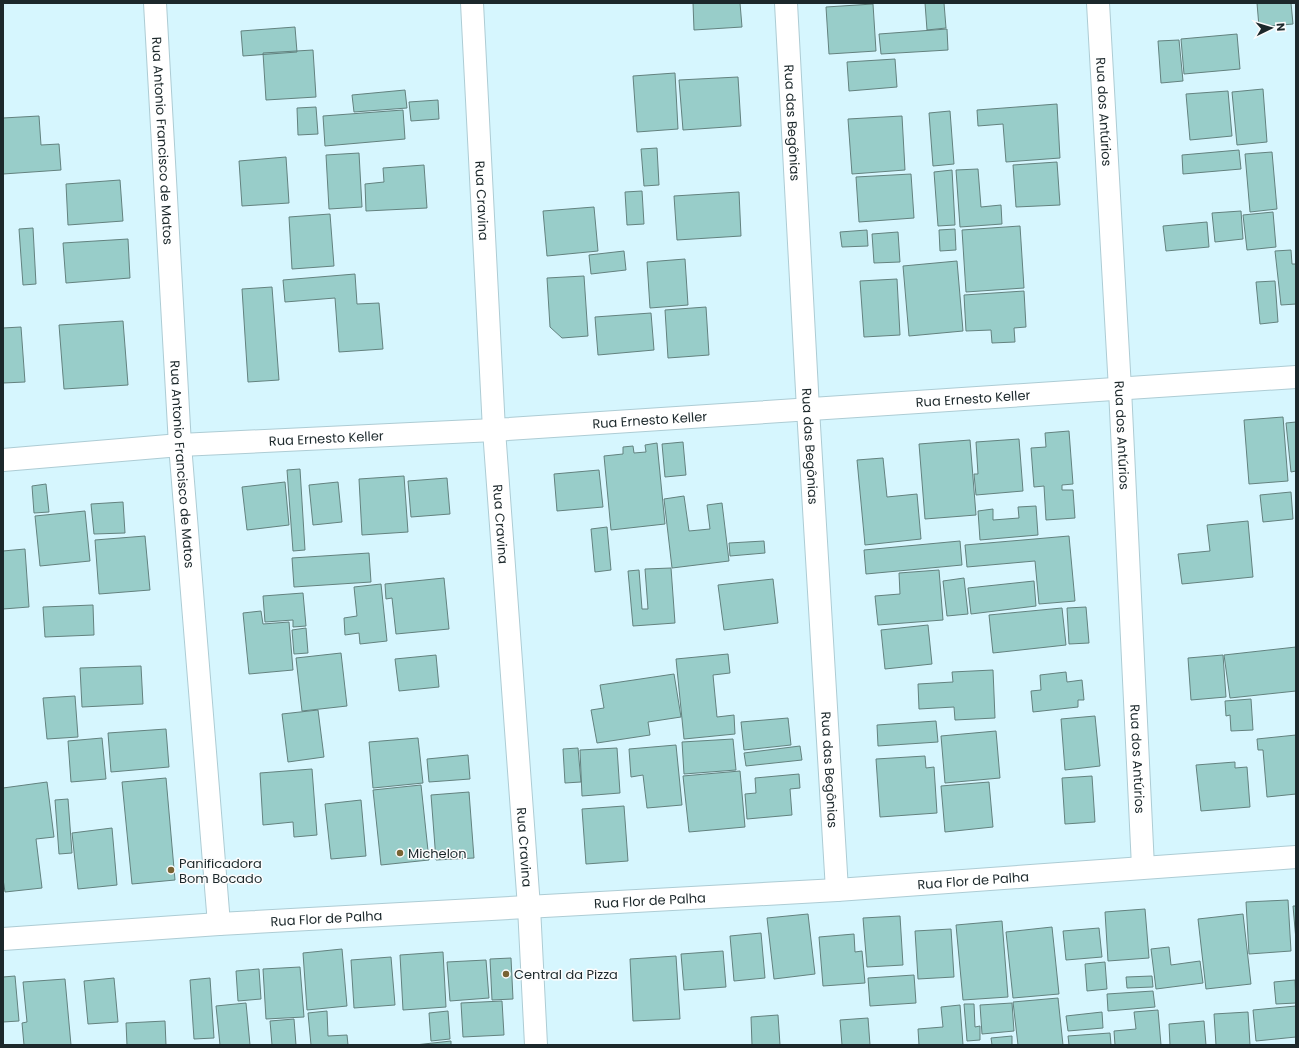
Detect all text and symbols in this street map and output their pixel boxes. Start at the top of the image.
north arrow [1251,8,1291,48]
text: N [1273,22,1289,32]
street label: Rua Antonio Francisco de Matos [147,36,178,246]
street label: Rua dos Antúrios [1091,57,1116,167]
street label: Rua das Begônias [779,64,805,182]
street label: Rua Cravina [470,160,493,241]
street label: Rua Antonio Francisco de Matos [165,360,199,569]
street label: Rua dos Antúrios [1110,380,1134,491]
street label: Rua Ernesto Keller [915,386,1031,412]
street label: Rua das Begônias [797,388,823,505]
street label: Rua Ernesto Keller [592,407,708,433]
street label: Rua Ernesto Keller [268,426,384,451]
street label: Rua Cravina [488,484,513,565]
street label: Rua dos Antúrios [1125,704,1149,814]
street label: Rua das Begônias [816,711,842,829]
street label: Rua Cravina [512,807,537,888]
place label: Michelon [408,844,467,863]
marker: Michelon [395,848,405,858]
place label: Panificadora Bom Bocado [179,854,262,888]
marker: Panificadora Bom Bocado [166,865,176,875]
street label: Rua Flor de Palha [917,867,1030,894]
street label: Rua Flor de Palha [593,888,706,913]
street label: Rua Flor de Palha [270,906,383,931]
place label: Central da Pizza [514,965,618,984]
marker: Central da Pizza [501,969,511,979]

